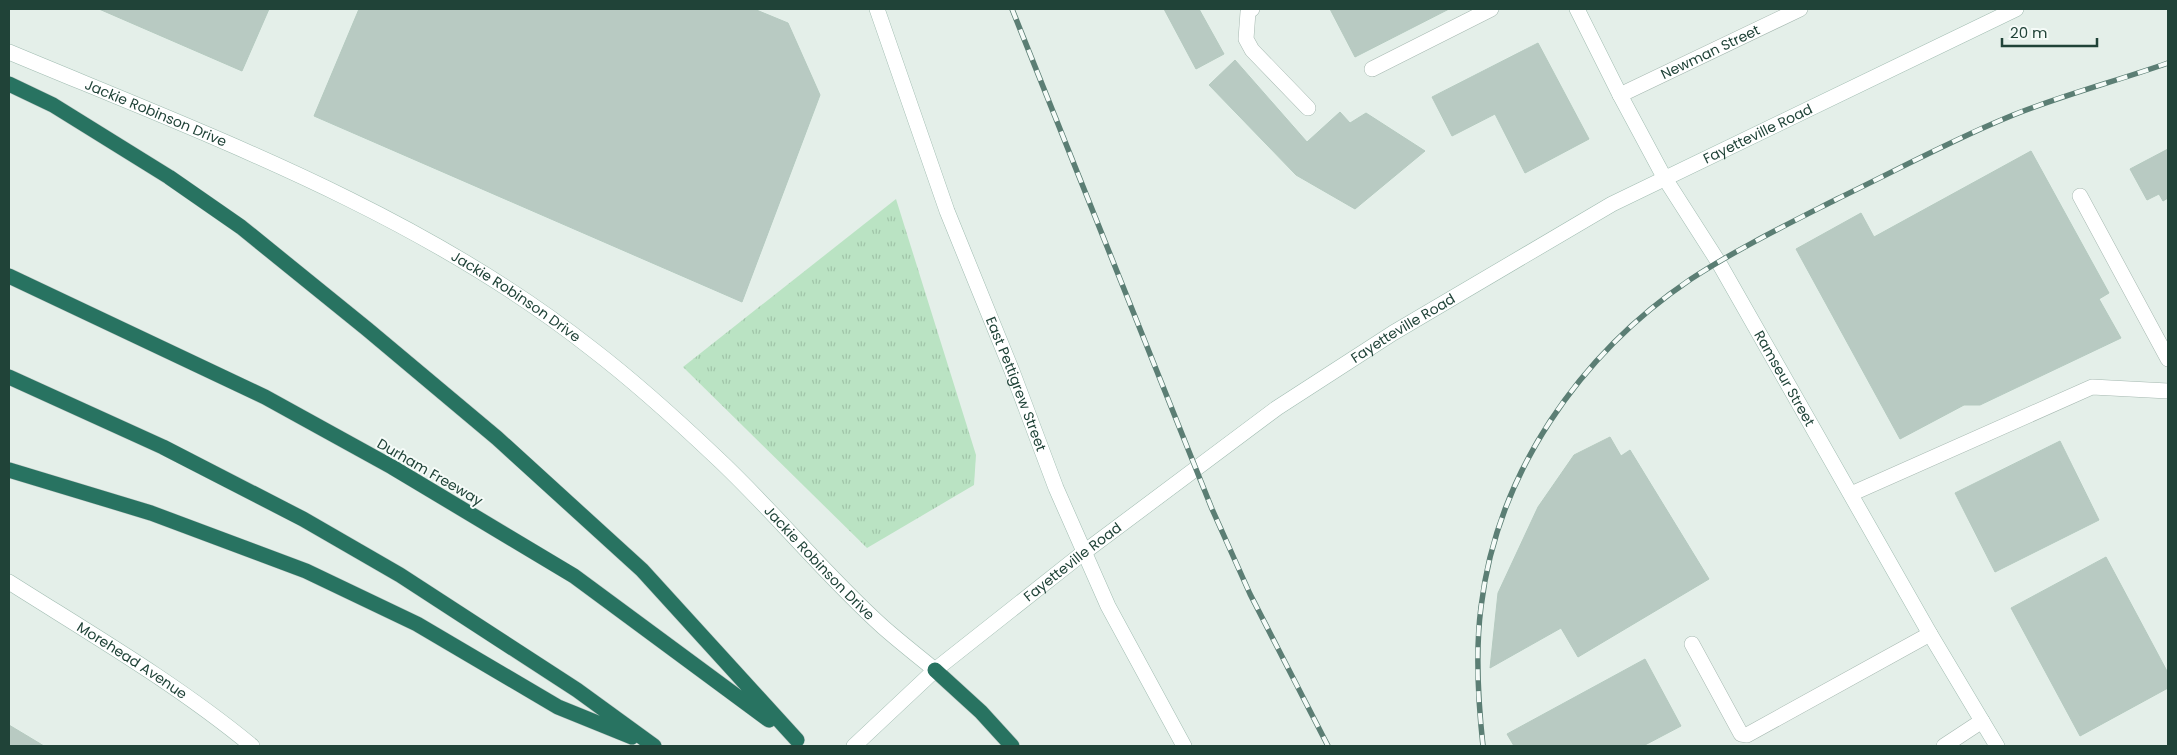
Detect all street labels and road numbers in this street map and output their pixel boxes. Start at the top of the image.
street label: Newman Street [1657,20,1763,84]
street label: Jackie Robinson Drive [82,74,230,152]
street label: Fayetteville Road [1700,99,1816,169]
street label: Jackie Robinson Drive [447,246,585,347]
street label: Fayetteville Road [1347,289,1459,368]
street label: East Pettigrew Street [981,314,1051,454]
street label: Ramseur Street [1749,327,1820,430]
street label: Durham Freeway [373,434,487,510]
street label: Jackie Robinson Drive [760,501,879,625]
street label: Fayetteville Road [1019,518,1126,606]
street label: Morehead Avenue [73,617,192,704]

